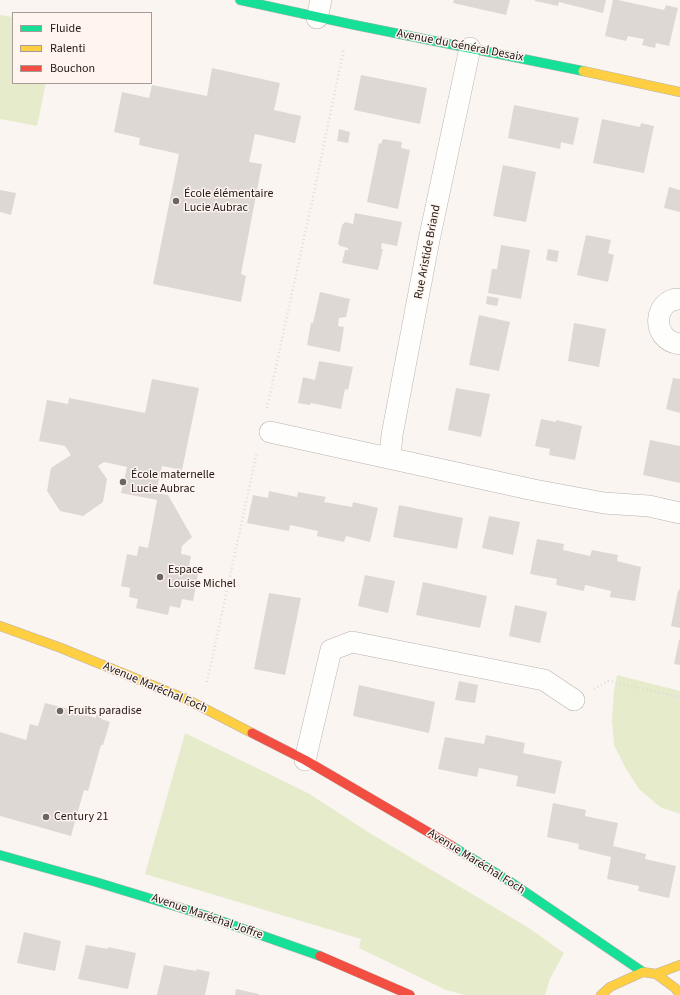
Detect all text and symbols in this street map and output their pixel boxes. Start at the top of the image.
legend [12,12,152,84]
text: Fluide [50,20,81,37]
street label: Avenue du Général Desaix [395,27,525,65]
text: Ralenti [50,40,85,57]
text: Bouchon [50,60,95,77]
place label: École élémentaire Lucie Aubrac [184,187,274,215]
marker: École élémentaire Lucie Aubrac [171,196,181,206]
street label: Rue Aristide Briand [412,204,444,300]
place label: École maternelle Lucie Aubrac [131,468,215,496]
marker: École maternelle Lucie Aubrac [118,477,128,487]
place label: Espace Louise Michel [168,563,236,591]
marker: Espace Louise Michel [155,572,165,582]
street label: Avenue Maréchal Foch [101,660,209,716]
place label: Fruits paradise [68,704,142,718]
marker: Fruits paradise [55,706,65,716]
place label: Century 21 [54,810,108,824]
marker: Century 21 [41,812,51,822]
street label: Avenue Maréchal Foch [425,826,527,898]
street label: Avenue Maréchal Joffre [149,891,265,943]

